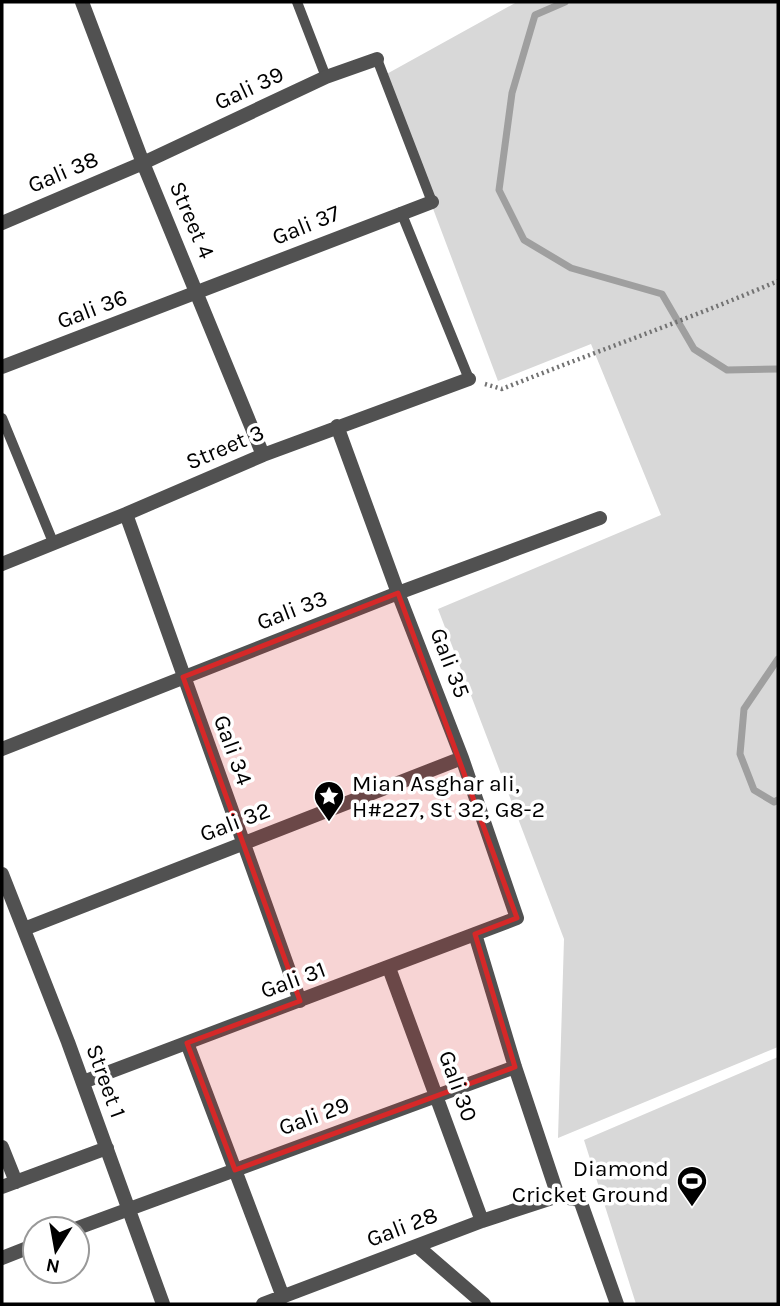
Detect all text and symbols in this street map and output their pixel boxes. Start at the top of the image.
street label: Gali 39 [210,60,288,116]
street label: Gali 38 [24,145,102,199]
street label: Street 4 [164,177,220,263]
street label: Gali 37 [268,199,344,251]
street label: Gali 36 [53,283,131,335]
street label: Street 3 [182,419,268,475]
street label: Gali 33 [253,584,331,636]
street label: Gali 35 [424,624,476,702]
street label: Gali 34 [208,711,258,789]
place label: Mian Asghar ali, H#227, St 32, G8-2 [352,770,545,823]
place icon: Mian Asghar ali, H#227, St 32, G8-2 [312,779,346,823]
street label: Gali 32 [196,796,274,848]
street label: Gali 31 [257,956,329,1004]
street label: Street 1 [80,1041,132,1121]
street label: Gali 30 [433,1047,483,1125]
street label: Gali 29 [275,1091,353,1141]
place label: Diamond Cricket Ground [512,1155,669,1208]
sports icon: Diamond Cricket Ground [675,1164,709,1208]
street label: Gali 28 [363,1201,441,1253]
north arrow [21,1215,91,1285]
text: N [44,1254,62,1278]

